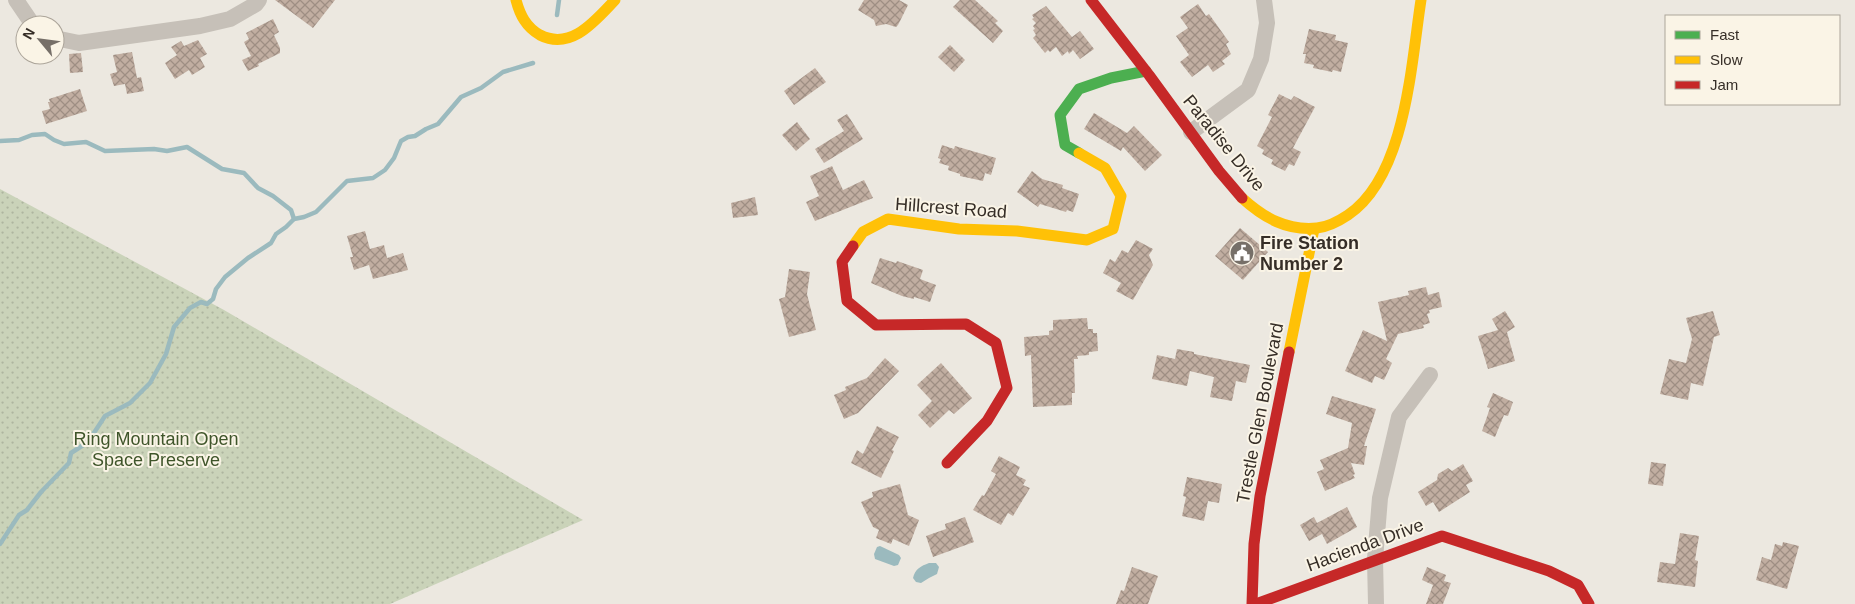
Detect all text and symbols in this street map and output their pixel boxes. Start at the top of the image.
north arrow [15,15,65,65]
legend [1665,15,1840,105]
text: N [19,25,38,42]
text: Fast [1710,26,1740,43]
text: Slow [1710,51,1743,68]
text: Jam [1710,76,1738,93]
street label: Paradise Drive [1179,91,1269,195]
street label: Hillcrest Road [894,194,1008,222]
place label: Fire Station Number 2 [1260,233,1359,274]
public building icon: Fire Station Number 2 [1229,240,1255,266]
street label: Trestle Glen Boulevard [1233,321,1287,505]
park label: Ring Mountain Open Space Preserve [73,429,239,470]
street label: Hacienda Drive [1304,515,1426,575]

